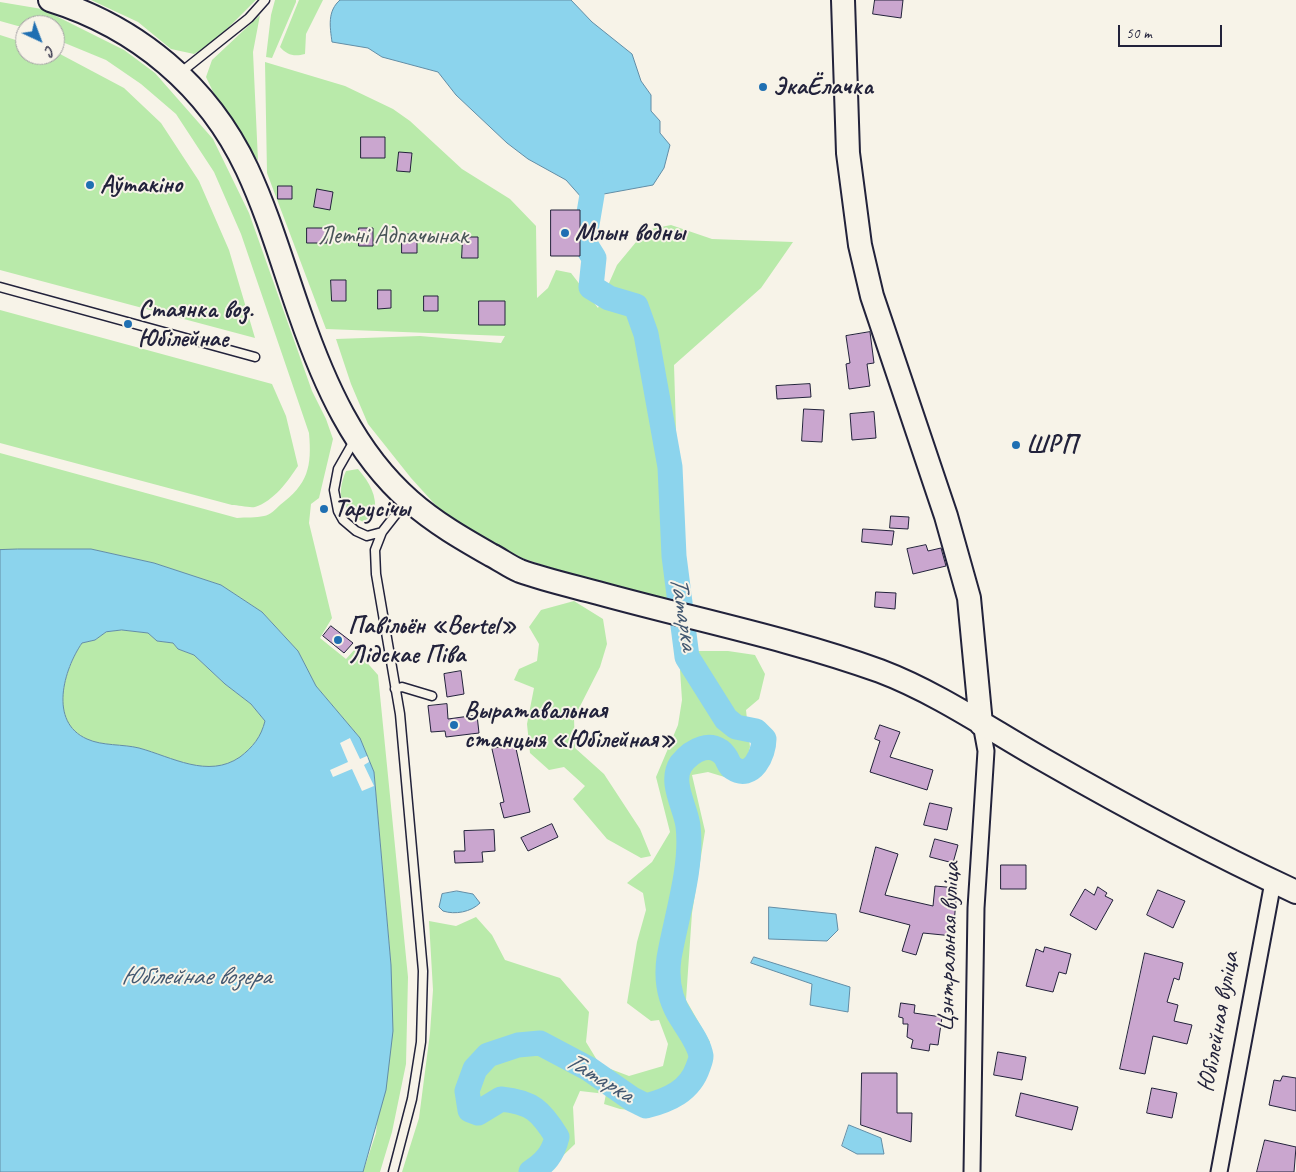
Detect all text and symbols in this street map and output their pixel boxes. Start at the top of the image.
north arrow [15,15,65,65]
scale bar [1121,15,1225,47]
text: 50 m [1126,24,1152,43]
text: С [42,42,58,59]
place label: ЭкаЁлачка [773,72,873,102]
marker: ЭкаЁлачка [757,81,769,93]
place label: Аўтакіно [100,170,182,200]
marker: Аўтакіно [84,179,96,191]
place label: Млын водны [575,218,685,248]
park label: Летні Адпачынак [318,221,468,251]
marker: Млын водны [559,227,571,239]
place label: Стаянка воз. Юбілейнае [138,295,253,354]
marker: Стаянка воз. Юбілейнае [122,318,134,330]
place label: ШРП [1026,430,1077,460]
marker: ШРП [1010,439,1022,451]
place label: Тарусічы [334,494,410,524]
marker: Тарусічы [318,503,330,515]
water label: Татарка [662,574,704,652]
place label: Павільён «Bertel» Лідскае Піва [348,611,516,670]
marker: Павільён «Bertel» Лідскае Піва [332,634,344,646]
place label: Выратавальная станцыя «Юбілейная» [464,696,676,755]
marker: Выратавальная станцыя «Юбілейная» [448,719,460,731]
street label: Цэнтральная вуліца [931,861,967,1033]
street label: Юбілейная вуліца [1192,949,1246,1095]
water label: Юбілейнае возера [121,961,271,993]
water label: Татарка [559,1045,639,1111]

